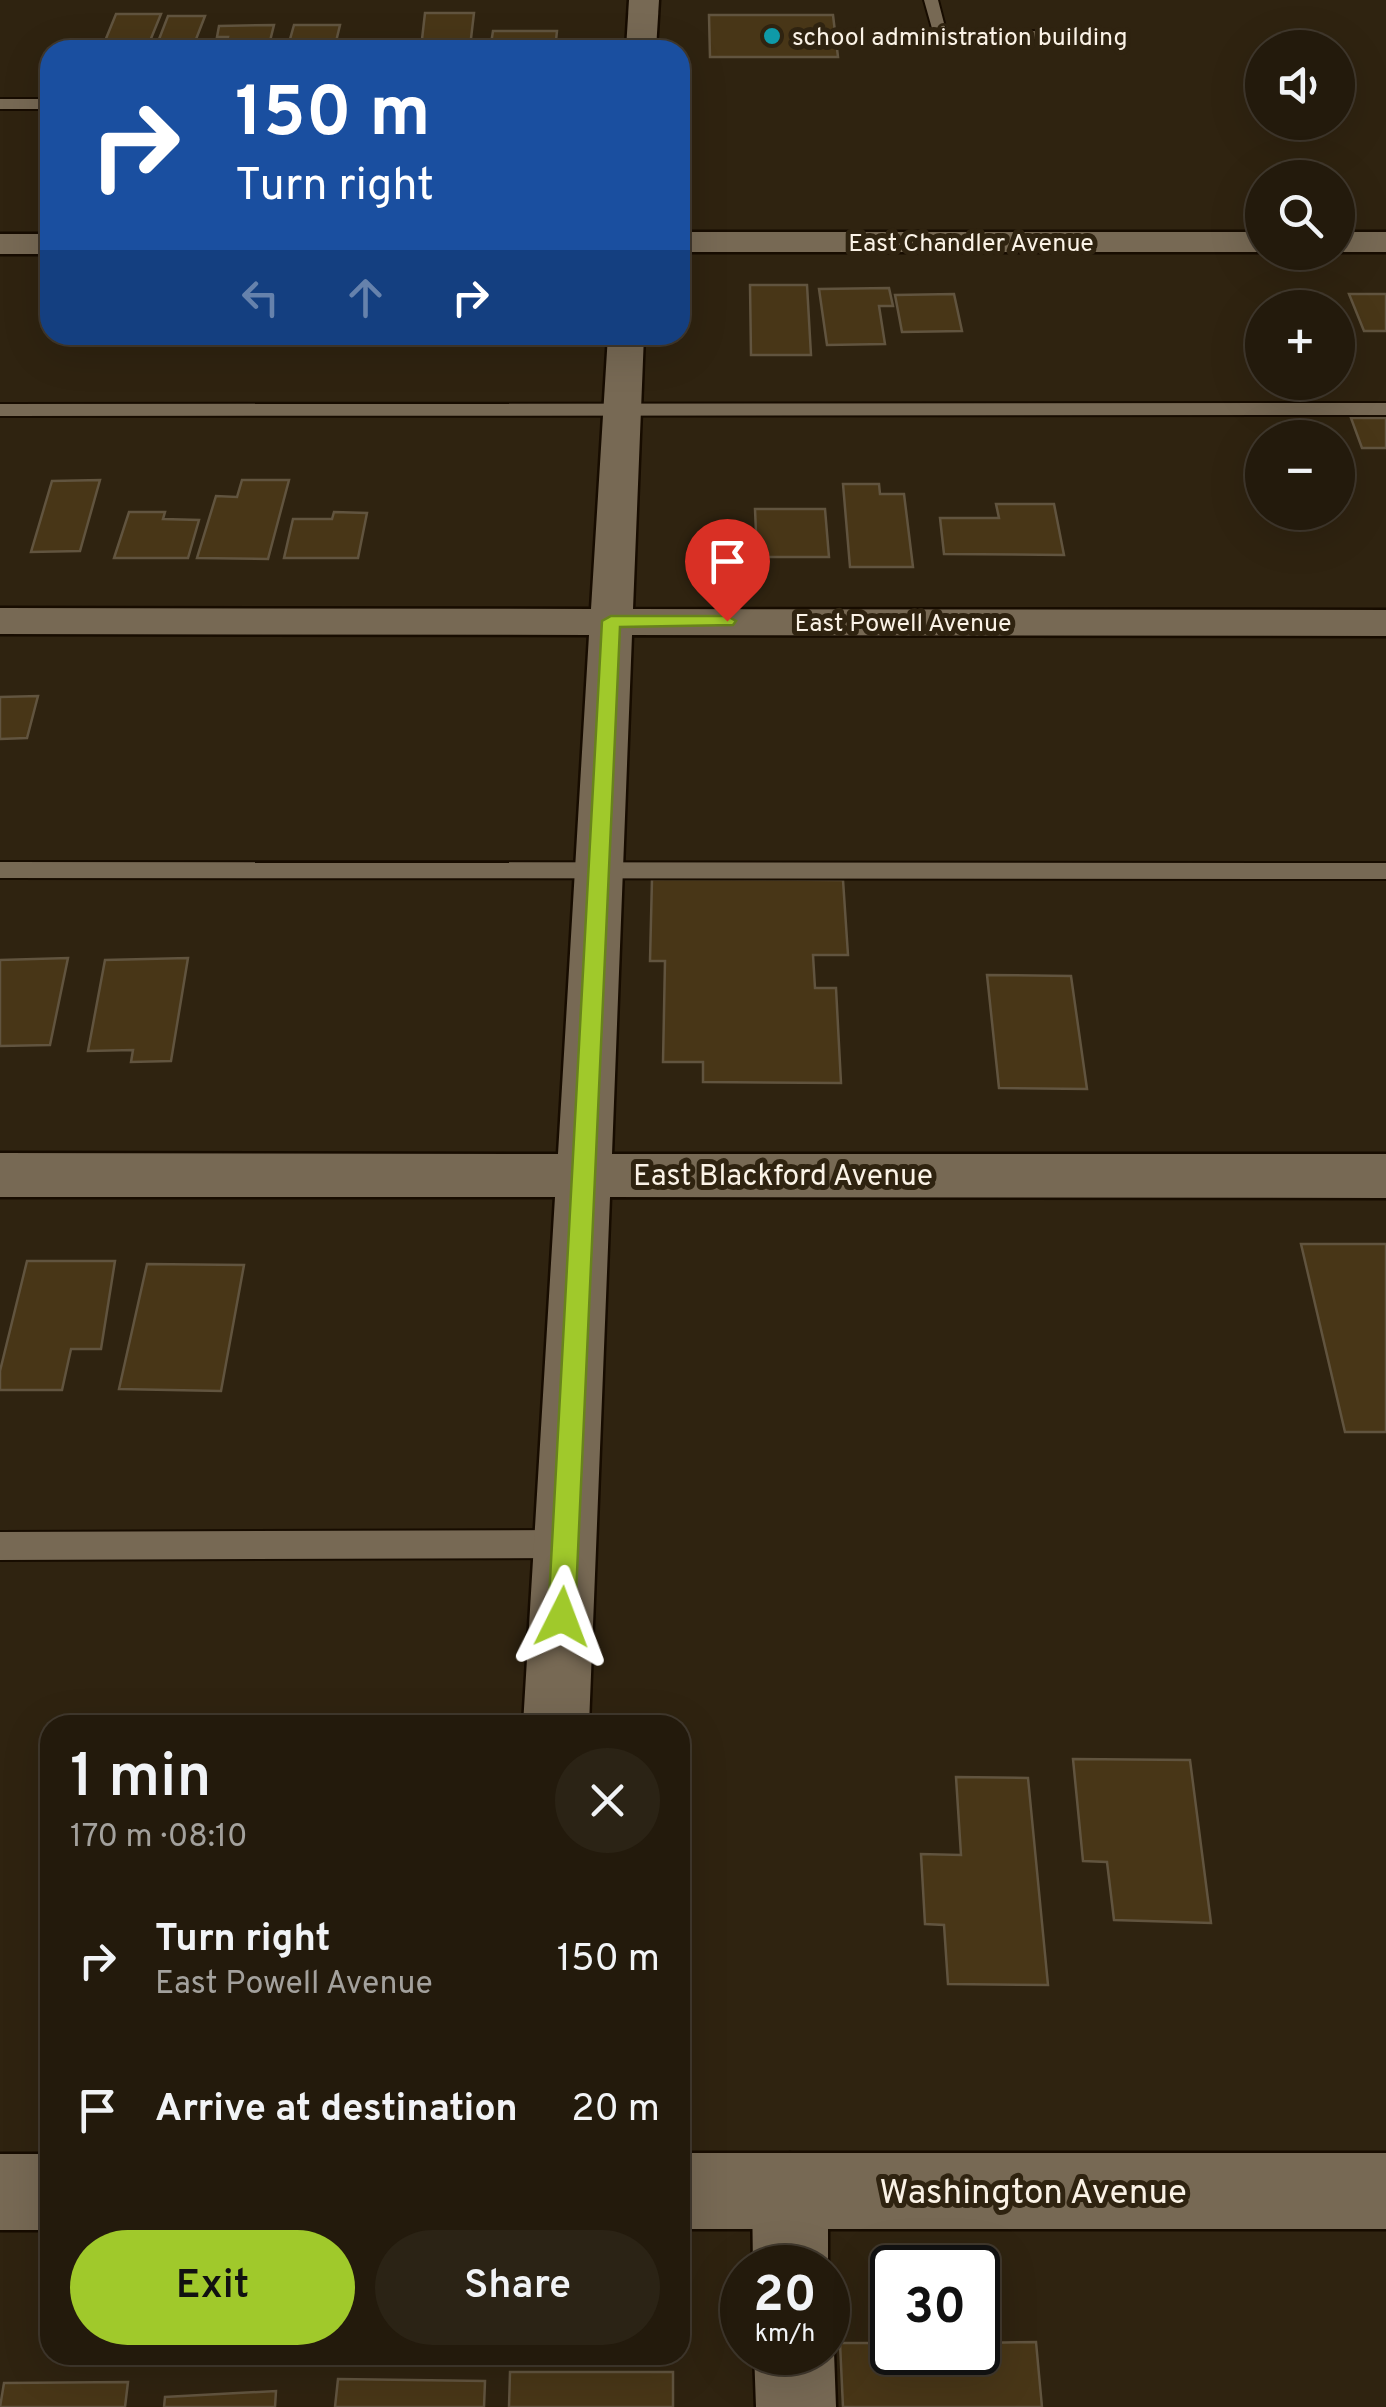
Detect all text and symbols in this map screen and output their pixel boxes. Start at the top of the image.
place label: school administration building [792,23,1128,55]
marker: school administration building [761,25,783,47]
map controls [1245,30,1355,530]
button: sound [1245,30,1355,140]
text: 150 m [235,72,430,161]
icon: right [70,80,200,210]
text: Turn right [235,159,434,216]
button: search [1245,160,1355,270]
street label: East Chandler Avenue [848,229,1094,261]
icon: left [233,270,288,325]
icon: ahead [338,270,393,325]
icon: right [443,270,498,325]
button: + [1245,290,1355,400]
button: − [1245,420,1355,530]
pin [685,519,770,622]
icon: arrive [700,534,755,589]
street label: East Powell Avenue [795,609,1011,641]
street label: East Blackford Avenue [633,1159,933,1196]
position arrow [510,1565,614,1669]
text: 1 min [70,1742,211,1818]
button: close [555,1748,660,1853]
text: 170 m · 08:10 [70,1818,248,1858]
text: Turn right [155,1916,330,1965]
icon: right [70,1933,125,1988]
text: 150 m [557,1936,660,1985]
text: East Powell Avenue [155,1965,433,2005]
icon: arrive [70,2083,125,2138]
text: Arrive at destination [155,2086,518,2135]
text: 20 m [571,2086,660,2135]
street label: Washington Avenue [879,2172,1187,2216]
button: Exit [70,2230,355,2345]
button: Share [375,2230,660,2345]
speed limit sign: 30 [870,2245,1000,2375]
text: 20 [753,2266,817,2329]
text: km/h [755,2319,815,2351]

